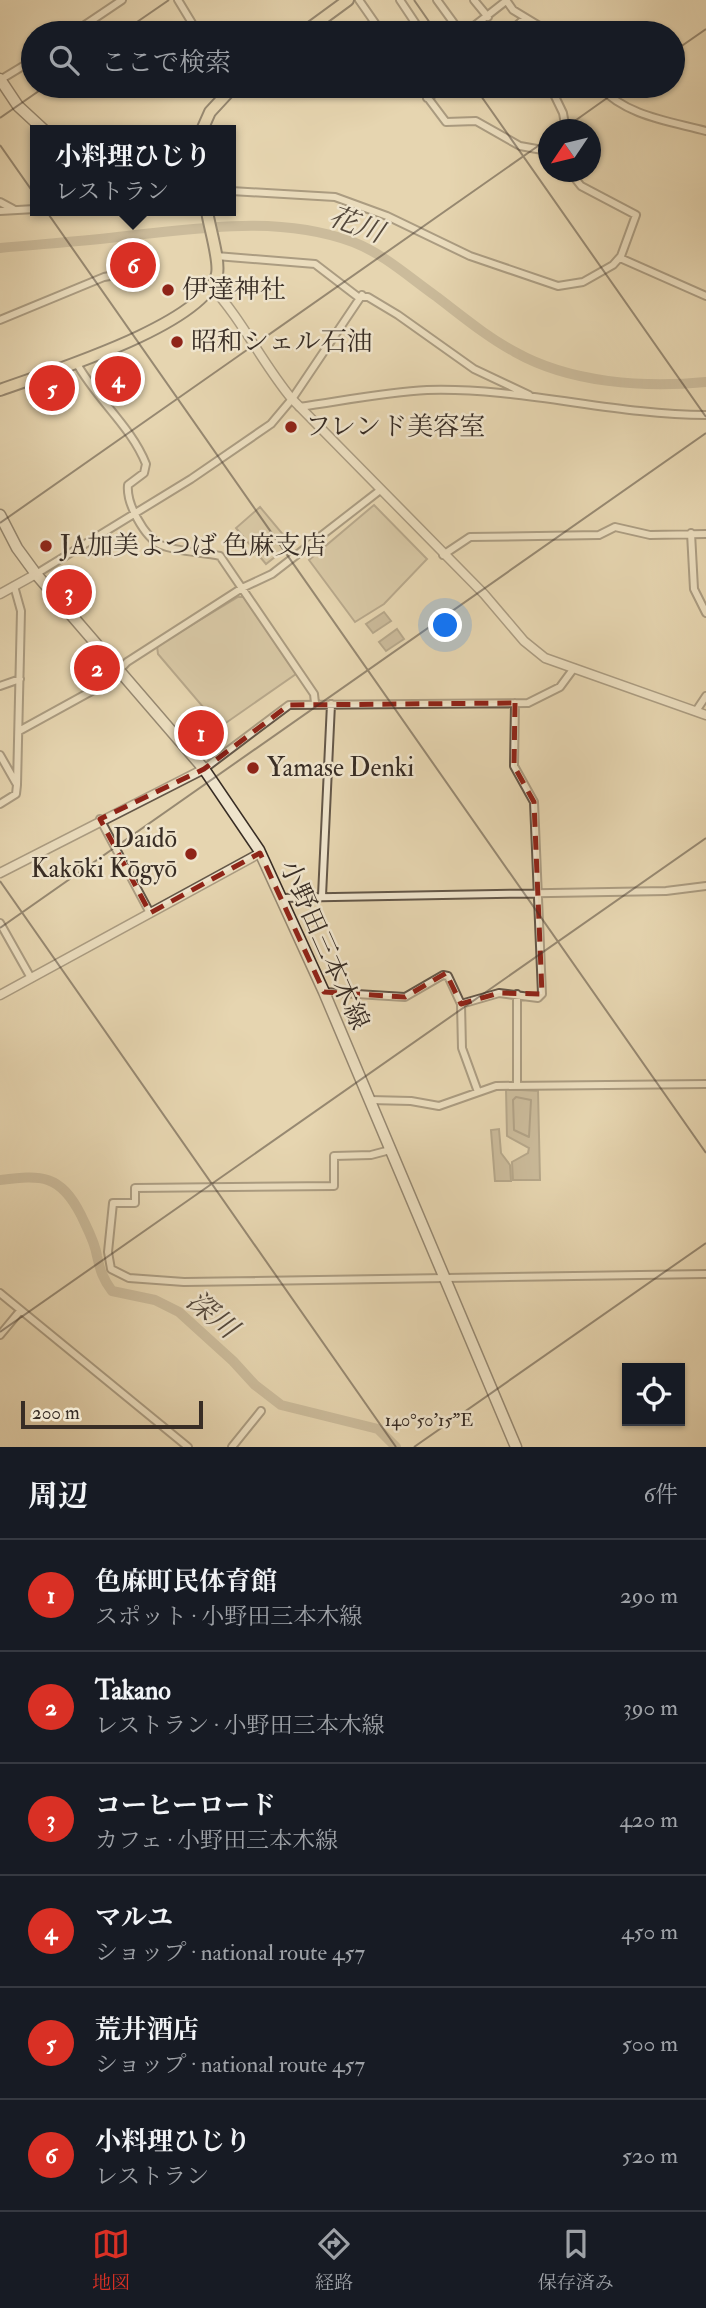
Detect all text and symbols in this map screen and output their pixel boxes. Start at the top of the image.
search box [21,21,685,98]
icon: search [45,41,83,79]
text: ここで検索 [101,47,231,79]
north arrow [538,119,601,182]
popup [30,125,236,216]
text: 小料理ひじり [55,141,211,173]
text: レストラン [55,177,169,206]
water label: 花川 [324,199,391,252]
pin: 6 [110,239,156,291]
place label: 伊達神社 [182,274,286,306]
marker: 伊達神社 [160,282,176,298]
place label: 昭和シェル石油 [191,326,372,358]
marker: 昭和シェル石油 [169,334,185,350]
pin: 4 [95,353,141,405]
pin: 5 [29,362,75,414]
place label: フレンド美容室 [305,411,485,443]
marker: フレンド美容室 [283,419,299,435]
place label: JA加美よつば 色麻支店 [59,530,326,562]
marker: JA加美よつば 色麻支店 [38,538,54,554]
pin: 3 [46,566,92,618]
your location [428,608,462,642]
pin: 2 [74,642,120,694]
pin: 1 [178,707,224,759]
place label: Yamase Denki [267,752,414,784]
marker: Yamase Denki [245,760,261,776]
place label: Daidō Kakōki Kōgyō [31,823,177,885]
marker: Daidō Kakōki Kōgyō [183,846,199,862]
street label: 小野田三本木線 [272,855,376,1035]
water label: 深川 [179,1284,247,1348]
map controls [622,1363,685,1426]
button: locate [622,1363,685,1426]
scale bar [21,1398,203,1430]
text: 200 m [32,1401,80,1425]
text: 140°50'15"E [385,1409,473,1432]
text: 周辺 [28,1478,88,1515]
text: 6件 [643,1480,678,1509]
text: 色麻町民体育館 [95,1566,277,1598]
text: 1 [47,1581,55,1610]
text: 290 m [620,1581,678,1610]
text: スポット · 小野田三本木線 [95,1602,362,1631]
text: Takano [95,1675,171,1707]
text: 2 [45,1693,57,1722]
text: 390 m [623,1693,678,1722]
text: レストラン · 小野田三本木線 [95,1711,385,1740]
text: コーヒーロード [95,1790,276,1822]
text: 3 [47,1805,55,1834]
text: 420 m [619,1805,678,1834]
text: カフェ · 小野田三本木線 [95,1826,338,1855]
text: マルユ [95,1902,173,1934]
text: 4 [45,1917,57,1946]
text: 450 m [621,1917,678,1946]
text: ショップ · national route 457 [95,1938,365,1967]
text: 荒井酒店 [95,2014,199,2046]
text: 5 [46,2029,56,2058]
text: 500 m [622,2029,678,2058]
text: ショップ · national route 457 [95,2050,365,2079]
text: 小料理ひじり [95,2126,251,2158]
text: 6 [45,2141,57,2170]
text: 520 m [622,2141,678,2170]
text: レストラン [95,2162,209,2191]
tab: 地図 [92,2225,130,2295]
tab: 経路 [315,2225,353,2295]
tab: 保存済み [538,2225,614,2295]

